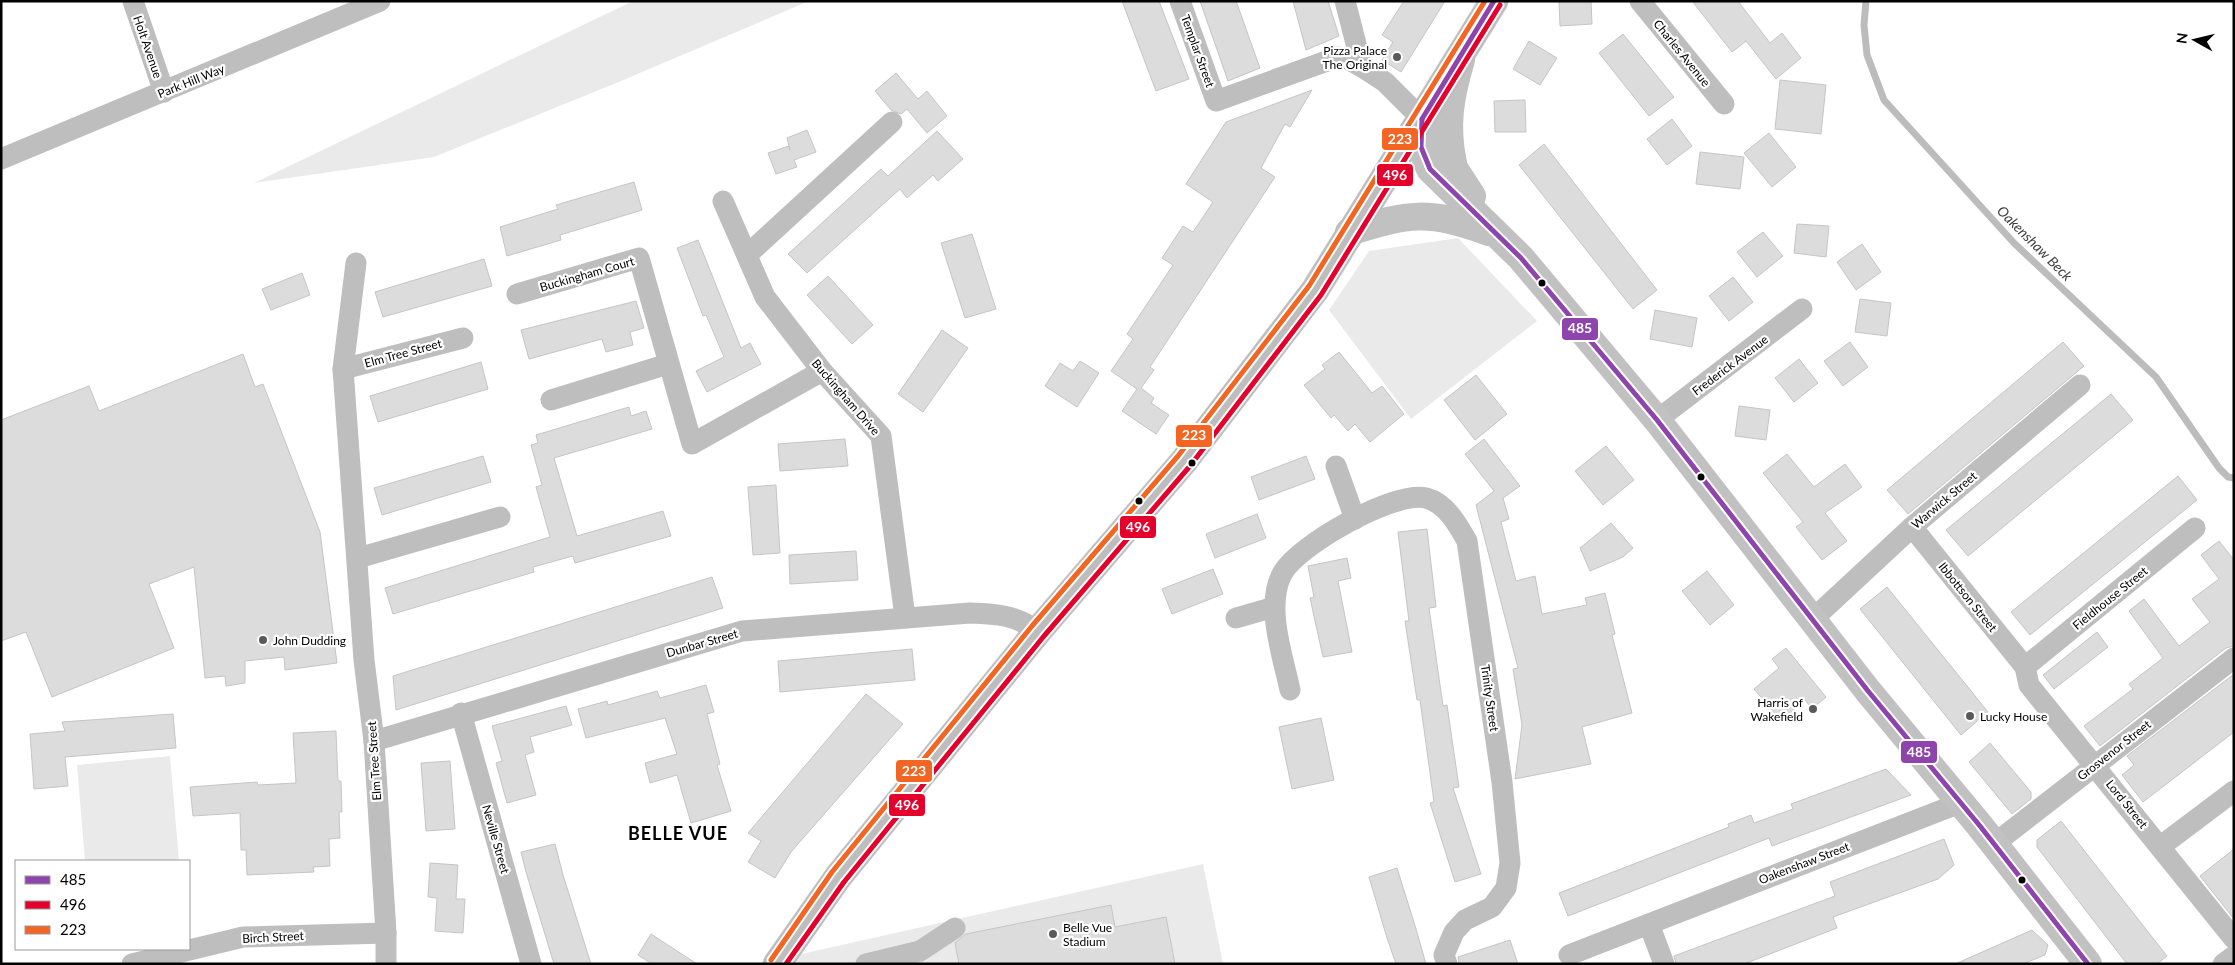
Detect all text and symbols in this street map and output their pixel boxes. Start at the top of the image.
street label: Templar Street [1178,13,1218,90]
street label: Holt Avenue [130,14,166,80]
north arrow [2170,15,2220,65]
street label: Charles Avenue [1650,16,1714,90]
text: N [2172,32,2191,45]
place label: Pizza Palace The Original [1323,43,1387,72]
marker: Pizza Palace The Original [1391,51,1403,63]
street label: Park Hill Way [155,60,227,101]
line badge: 223 [1381,127,1419,151]
text: 223 [1388,130,1412,147]
line badge: 496 [1376,163,1414,187]
text: 496 [1383,166,1407,183]
water label: Oakenshaw Beck [1994,202,2076,284]
street label: Buckingham Court [538,253,637,295]
unlabelled marker [1537,278,1547,288]
line badge: 485 [1561,317,1599,341]
text: 485 [1568,319,1592,336]
street label: Frederick Avenue [1689,332,1771,398]
street label: Elm Tree Street [363,335,444,371]
street label: Buckingham Drive [809,356,883,438]
line badge: 223 [1175,424,1213,448]
text: 223 [1182,426,1206,443]
unlabelled marker [1187,458,1197,468]
street label: Warwick Street [1908,468,1980,532]
unlabelled marker [1696,472,1706,482]
unlabelled marker [1134,496,1144,506]
line badge: 496 [1119,515,1157,539]
text: 496 [1126,518,1150,535]
street label: Ibbottson Street [1935,559,2001,635]
street label: Fieldhouse Street [2070,563,2151,633]
street label: Dunbar Street [664,625,740,660]
place label: John Dudding [273,633,346,648]
marker: John Dudding [257,634,269,646]
street label: Trinity Street [1478,664,1502,733]
place label: Harris of Wakefield [1750,695,1804,724]
marker: Harris of Wakefield [1807,703,1819,715]
place label: Lucky House [1980,709,2047,724]
marker: Lucky House [1964,710,1976,722]
street label: Grosvenor Street [2074,716,2154,783]
street label: Elm Tree Street [364,720,384,801]
line badge: 485 [1900,740,1938,764]
text: 485 [1907,743,1931,760]
line badge: 223 [895,759,933,783]
text: 223 [902,762,926,779]
street label: Lord Street [2103,777,2152,832]
line badge: 496 [888,793,926,817]
text: 496 [895,796,919,813]
street label: Neville Street [479,803,513,876]
district label: BELLE VUE [628,822,728,844]
street label: Oakenshaw Street [1757,839,1852,887]
legend [15,860,190,950]
text: 485 [60,870,86,888]
unlabelled marker [2017,875,2027,885]
text: 496 [60,895,86,913]
text: 223 [60,920,86,938]
place label: Belle Vue Stadium [1063,920,1112,949]
street label: Birch Street [242,928,305,946]
marker: Belle Vue Stadium [1047,928,1059,940]

